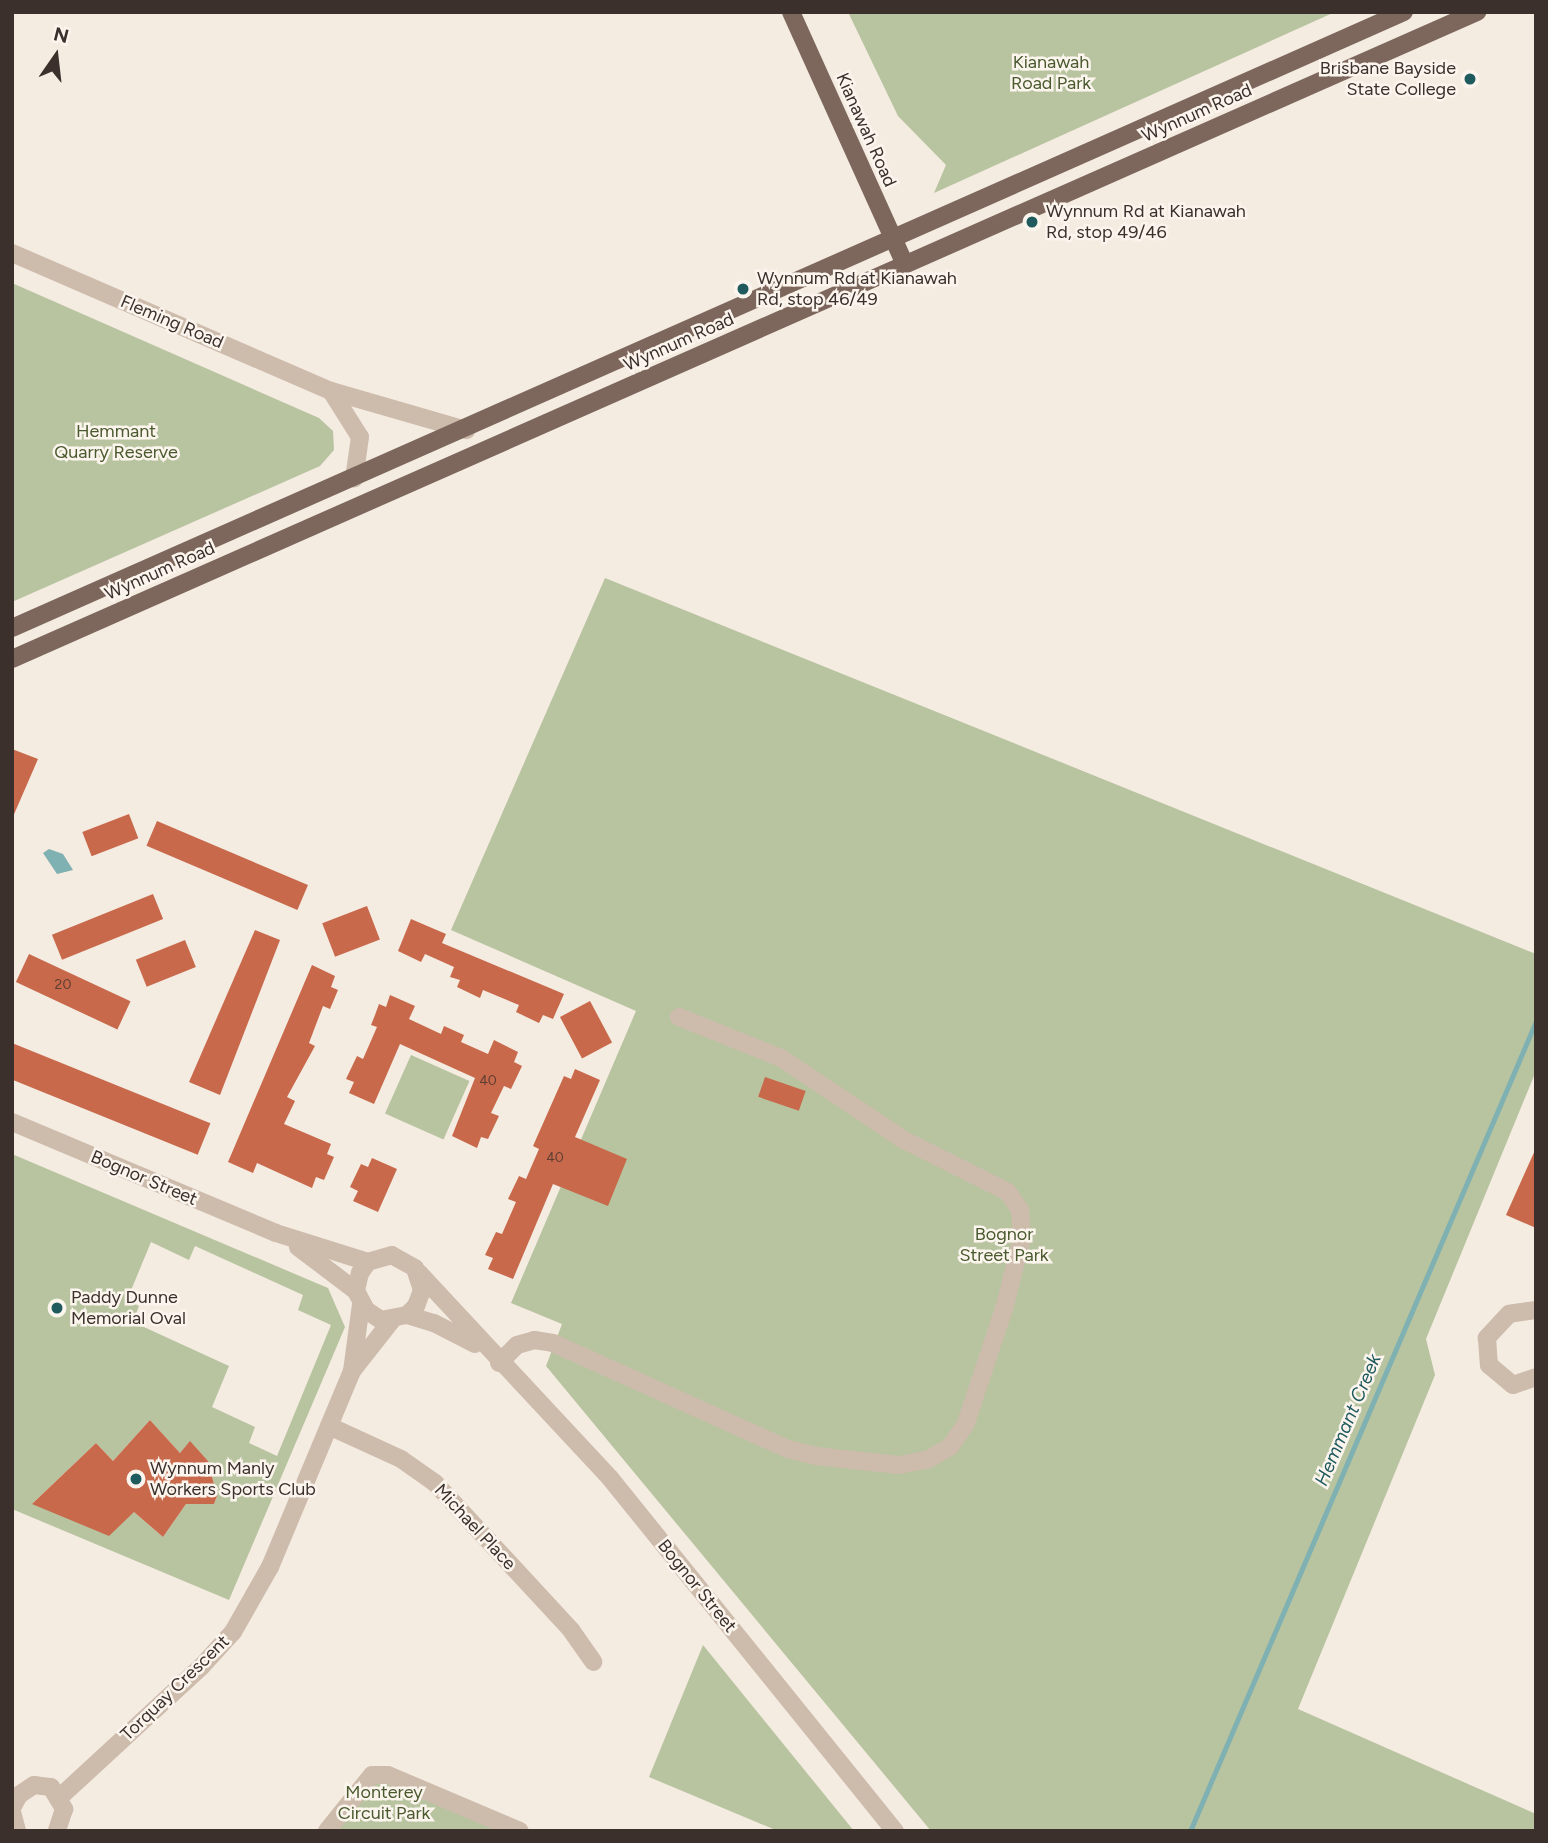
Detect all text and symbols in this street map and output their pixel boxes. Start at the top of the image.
north arrow [21,21,91,91]
text: N [51,22,71,48]
park label: Kianawah Road Park [1011,52,1091,94]
place label: Brisbane Bayside State College [1320,58,1456,100]
street label: Kianawah Road [831,70,901,190]
marker: Brisbane Bayside State College [1462,71,1478,87]
street label: Wynnum Road [1139,79,1255,147]
place label: Wynnum Rd at Kianawah Rd, stop 49/46 [1046,201,1246,244]
marker: Wynnum Rd at Kianawah Rd, stop 49/46 [1024,214,1040,230]
place label: Wynnum Rd at Kianawah Rd, stop 46/49 [757,268,957,310]
marker: Wynnum Rd at Kianawah Rd, stop 46/49 [735,281,751,297]
street label: Fleming Road [117,291,227,353]
street label: Wynnum Road [621,308,737,376]
park label: Hemmant Quarry Reserve [54,421,178,464]
street label: Wynnum Road [102,537,218,605]
house number: 20 [55,977,71,993]
house number: 40 [479,1073,497,1089]
street label: Bognor Street [88,1146,200,1210]
house number: 40 [546,1150,564,1166]
park label: Bognor Street Park [959,1224,1049,1266]
place label: Paddy Dunne Memorial Oval [71,1287,186,1330]
marker: Paddy Dunne Memorial Oval [49,1300,65,1316]
water label: Hemmant Creek [1310,1351,1386,1489]
place label: Wynnum Manly Workers Sports Club [150,1458,316,1500]
marker: Wynnum Manly Workers Sports Club [128,1471,144,1487]
street label: Michael Place [430,1480,520,1574]
street label: Bognor Street [653,1535,741,1637]
street label: Torquay Crescent [116,1631,234,1745]
park label: Monterey Circuit Park [338,1782,430,1825]

